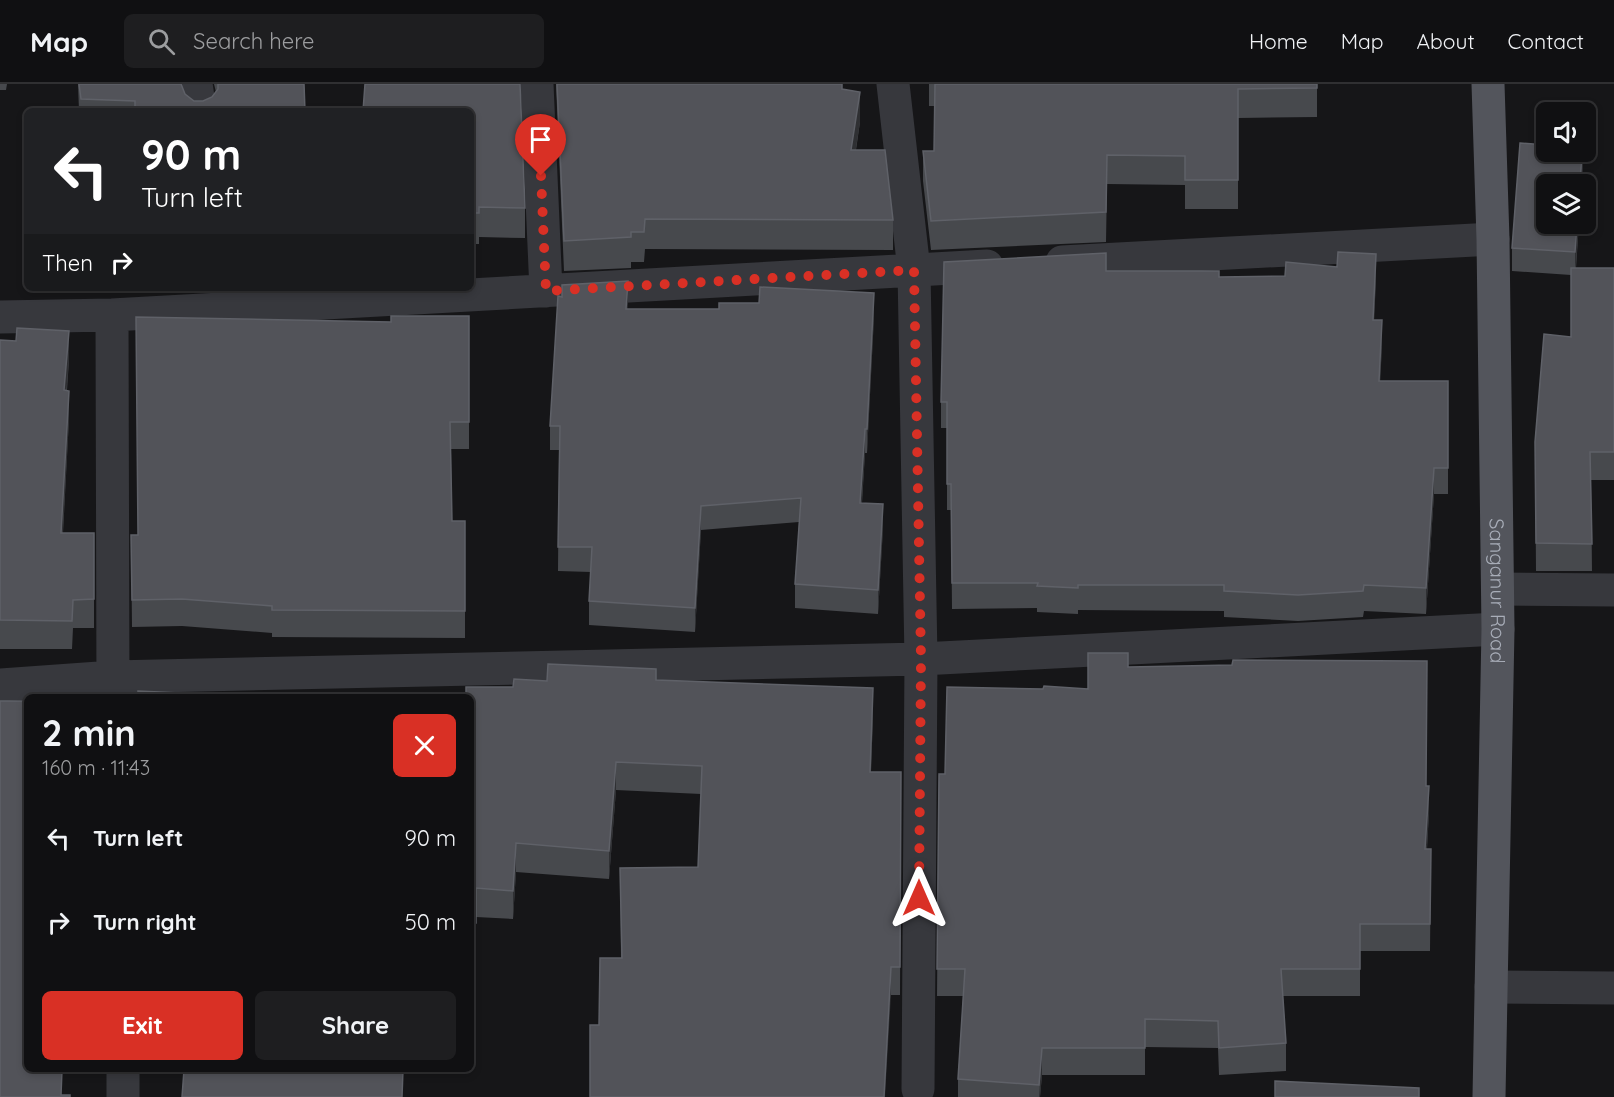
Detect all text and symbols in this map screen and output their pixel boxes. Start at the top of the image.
search box [124,14,544,68]
text: Map [30,24,88,59]
icon: search [145,25,178,58]
text: Search here [193,27,315,55]
text: Home [1249,28,1308,54]
text: Map [1341,28,1384,54]
text: About [1417,28,1475,54]
text: Contact [1508,28,1584,54]
map controls [1536,102,1596,234]
button: sound [1536,102,1596,162]
pin [515,114,566,176]
icon: arrive [524,123,557,156]
text: 90 m [141,128,241,181]
icon: left [42,132,120,210]
button: layers [1536,174,1596,234]
text: Turn left [141,180,243,214]
icon: right [105,246,138,279]
text: Then [42,249,93,277]
street label: Sanganur Road [1485,518,1511,664]
text: 2 min [42,710,136,755]
button: close [393,714,456,777]
text: 160 m · 11:43 [42,755,150,780]
icon: left [42,822,75,855]
text: Turn left [93,824,183,852]
text: 90 m [405,824,456,852]
position arrow [887,866,951,930]
icon: right [42,906,75,939]
text: Turn right [93,908,197,936]
text: 50 m [405,908,456,936]
button: Exit [42,991,243,1060]
button: Share [255,991,456,1060]

